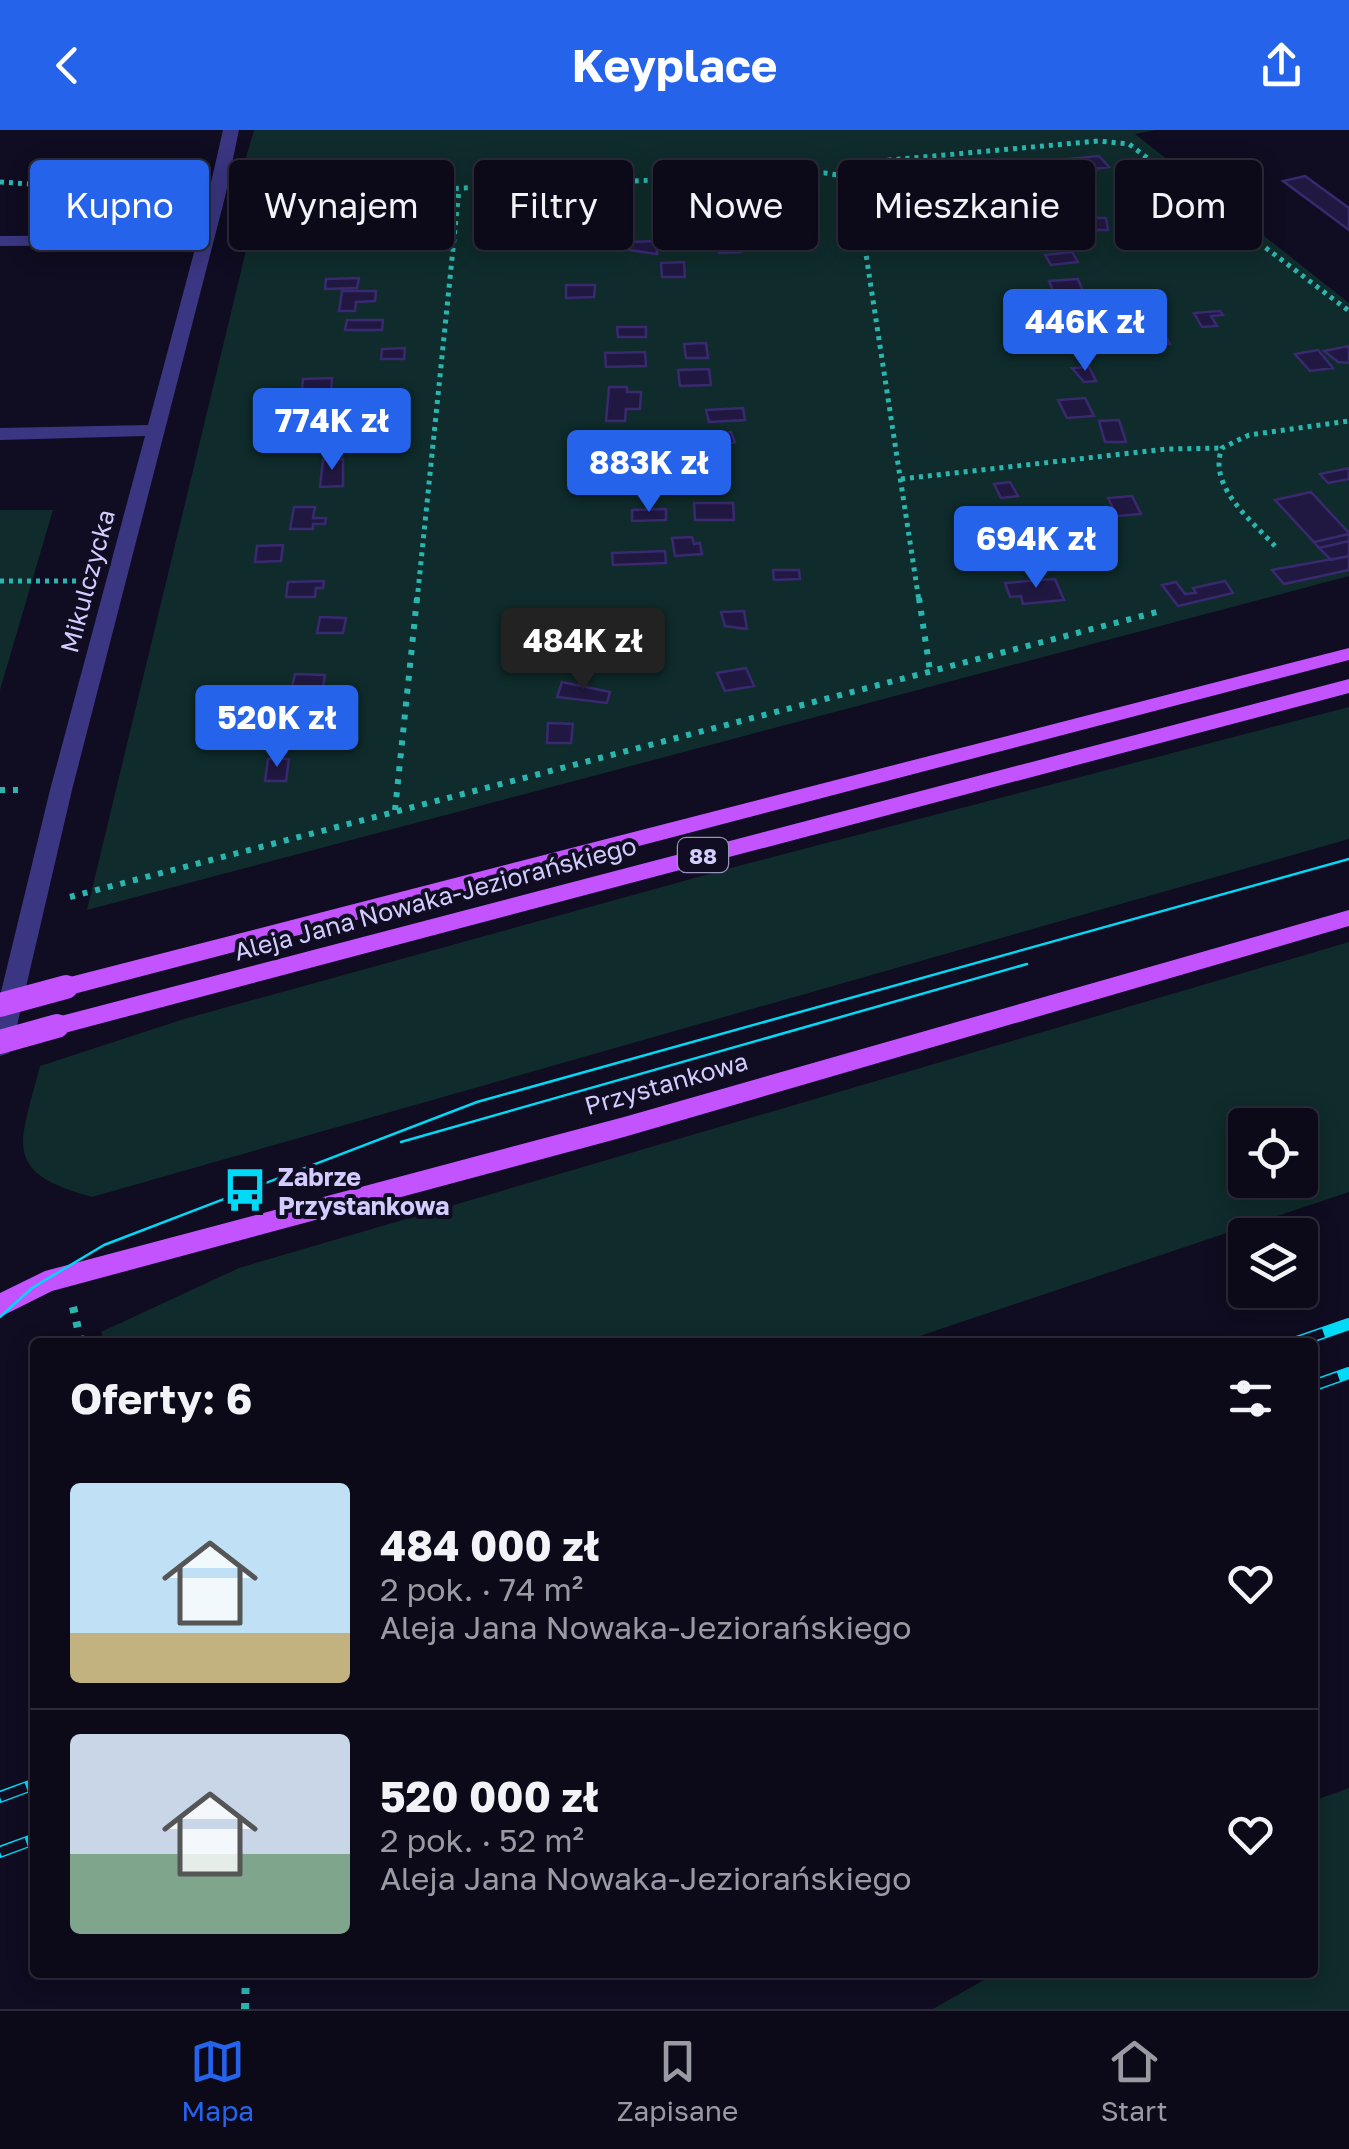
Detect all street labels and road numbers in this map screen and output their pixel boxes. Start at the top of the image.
street label: Mikulczycka [53,506,121,656]
street label: Aleja Jana Nowaka-Jeziorańskiego [230,829,640,967]
road number: 88 [678,838,728,872]
street label: Przystankowa [581,1045,751,1121]

